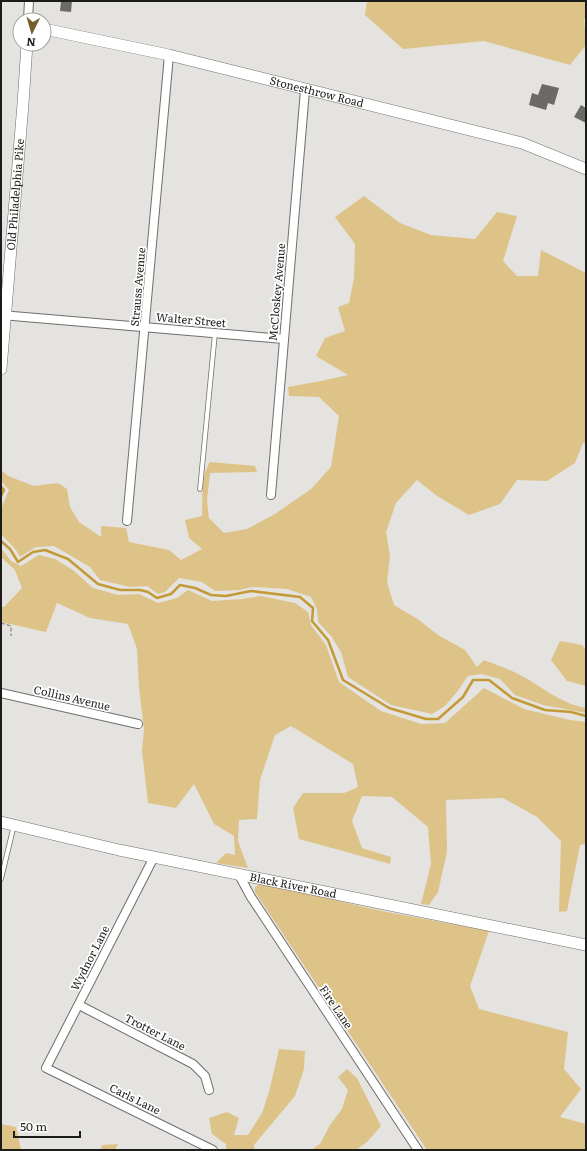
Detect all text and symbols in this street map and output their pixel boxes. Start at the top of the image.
north arrow [12,12,52,52]
text: N [26,35,36,51]
street label: Stonesthrow Road [268,71,366,110]
street label: Old Philadelphia Pike [2,138,27,251]
street label: McCloskey Avenue [264,242,288,341]
street label: Strauss Avenue [126,246,148,327]
street label: Walter Street [155,308,227,330]
street label: Collins Avenue [32,680,112,714]
street label: Black River Road [248,868,339,901]
street label: Wydnor Lane [66,922,113,993]
street label: Fire Lane [316,982,357,1032]
street label: Trotter Lane [122,1009,189,1054]
street label: Carls Lane [107,1079,164,1117]
scale bar [14,1113,80,1139]
text: 50 m [20,1117,47,1135]

